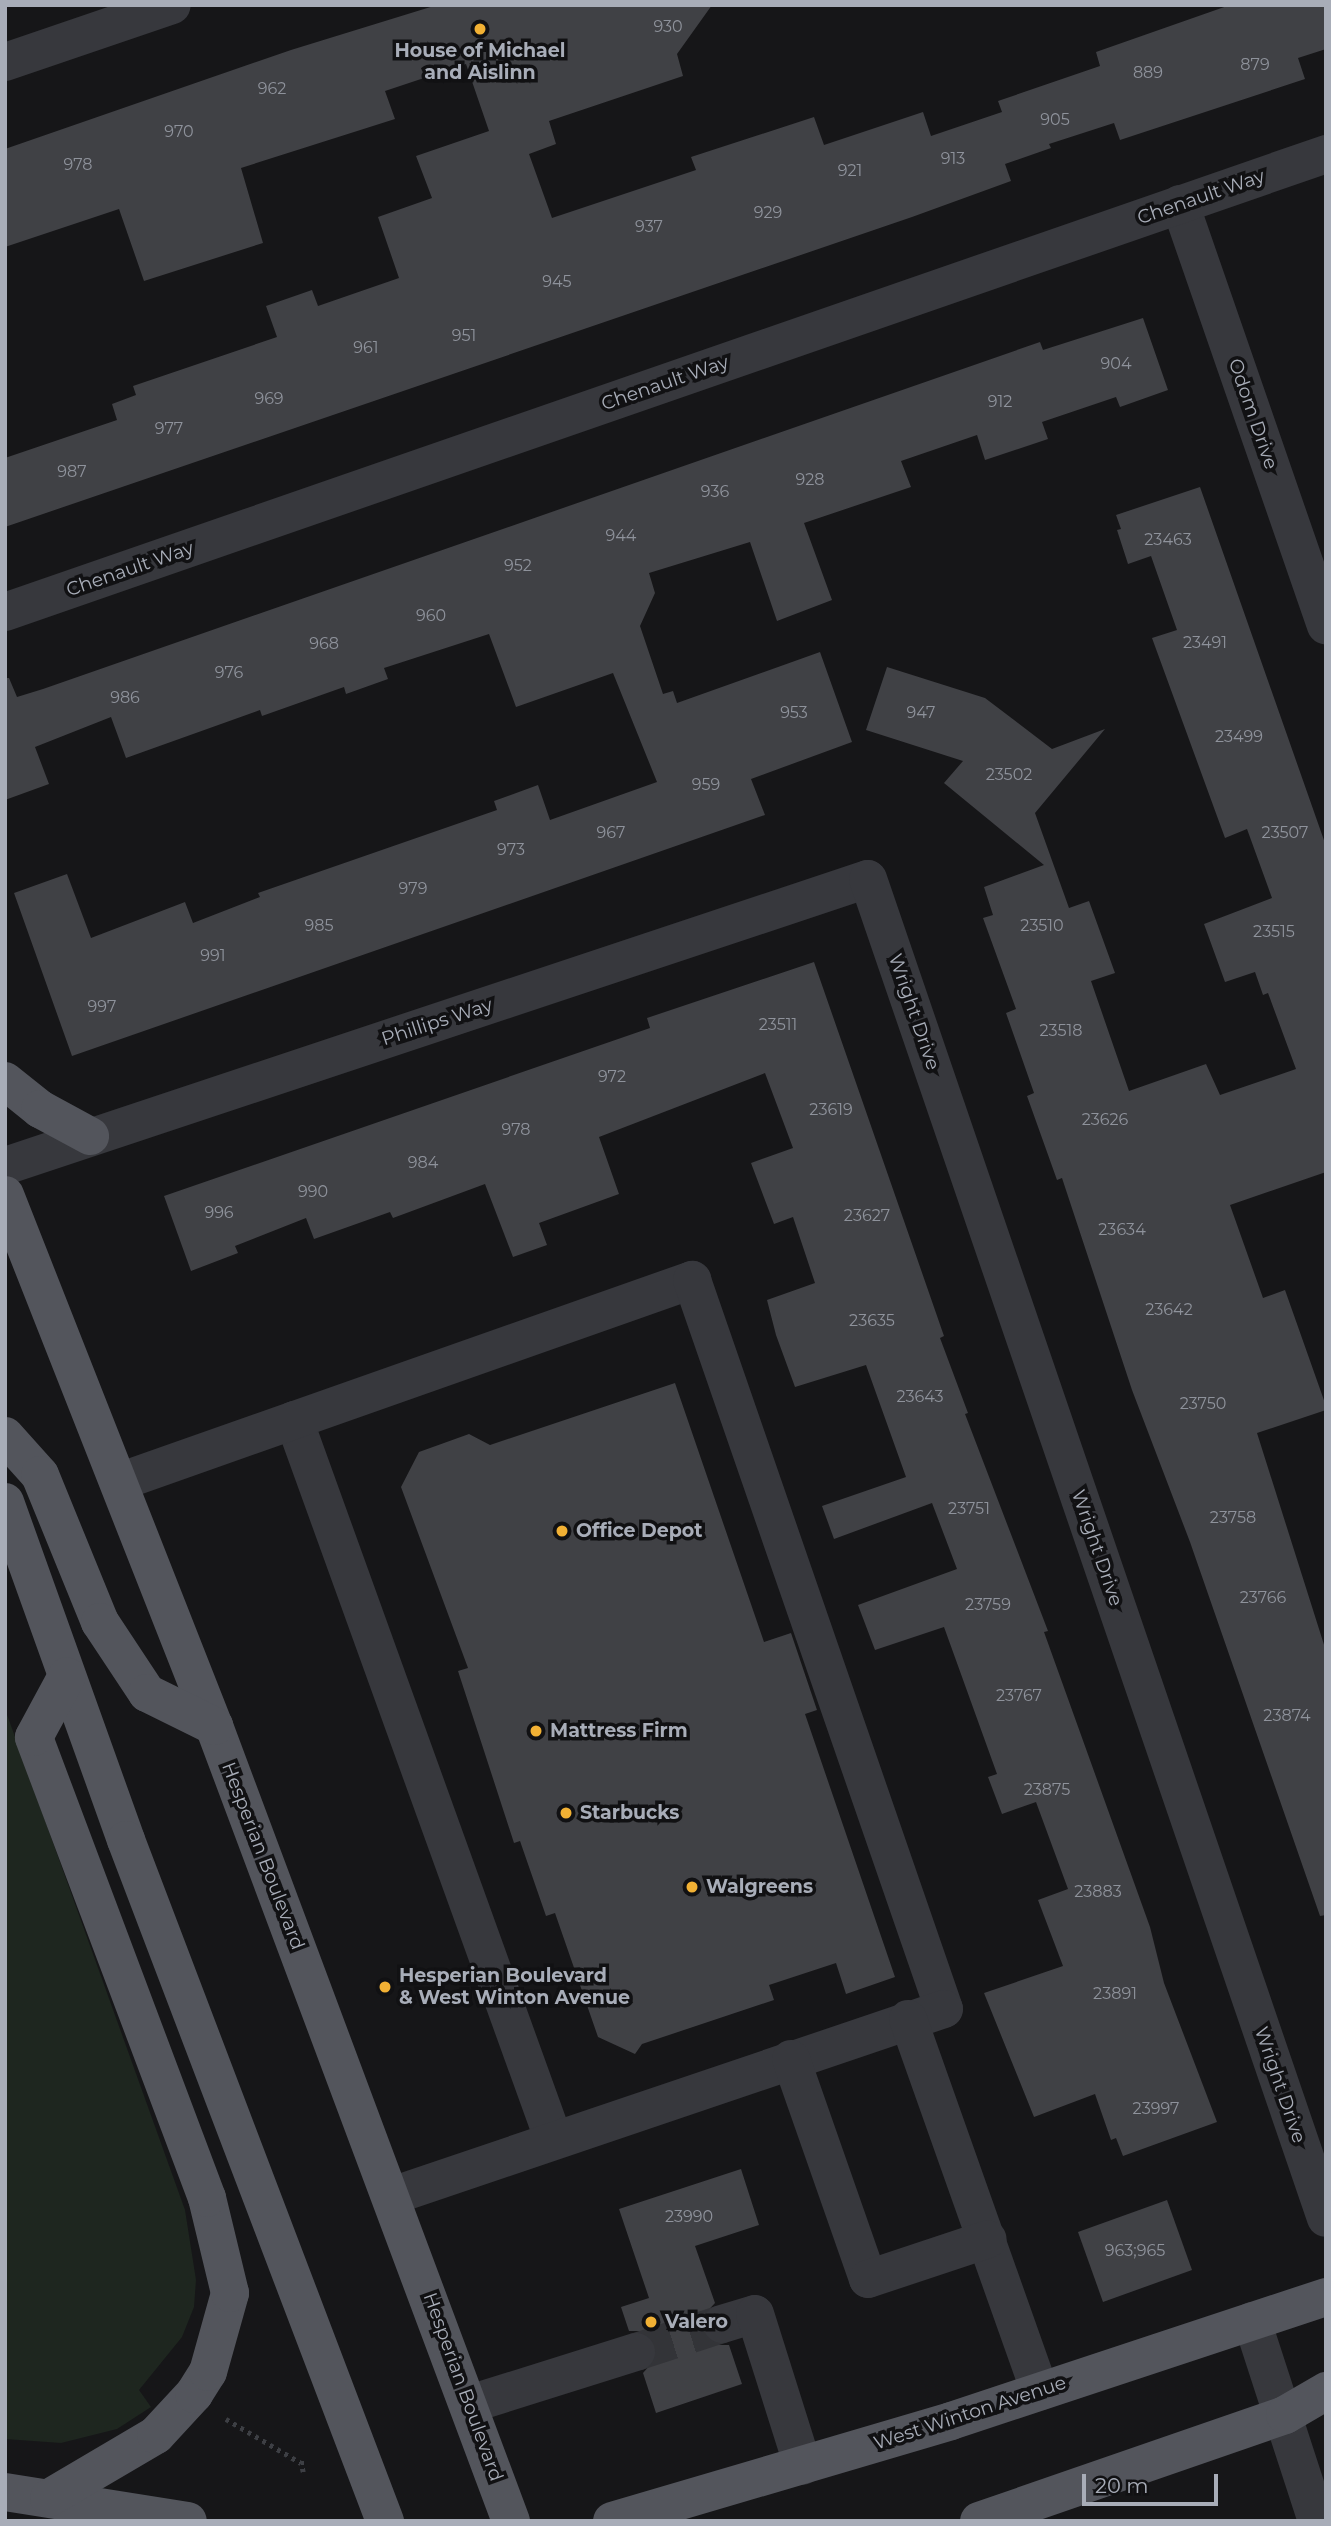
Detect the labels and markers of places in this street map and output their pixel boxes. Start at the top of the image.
marker: House of Michael and Aislinn [472,21,488,37]
place label: House of Michael and Aislinn [394,40,566,84]
place label: Office Depot [576,1520,702,1542]
marker: Office Depot [554,1523,570,1539]
place label: Mattress Firm [550,1720,688,1742]
marker: Mattress Firm [528,1723,544,1739]
place label: Starbucks [580,1802,679,1824]
marker: Starbucks [558,1805,574,1821]
place label: Walgreens [706,1876,813,1898]
marker: Walgreens [684,1879,700,1895]
place label: Hesperian Boulevard & West Winton Avenue [399,1965,630,2009]
marker: Hesperian Boulevard & West Winton Avenue [377,1979,393,1995]
place label: Valero [665,2311,728,2333]
marker: Valero [643,2314,659,2330]

